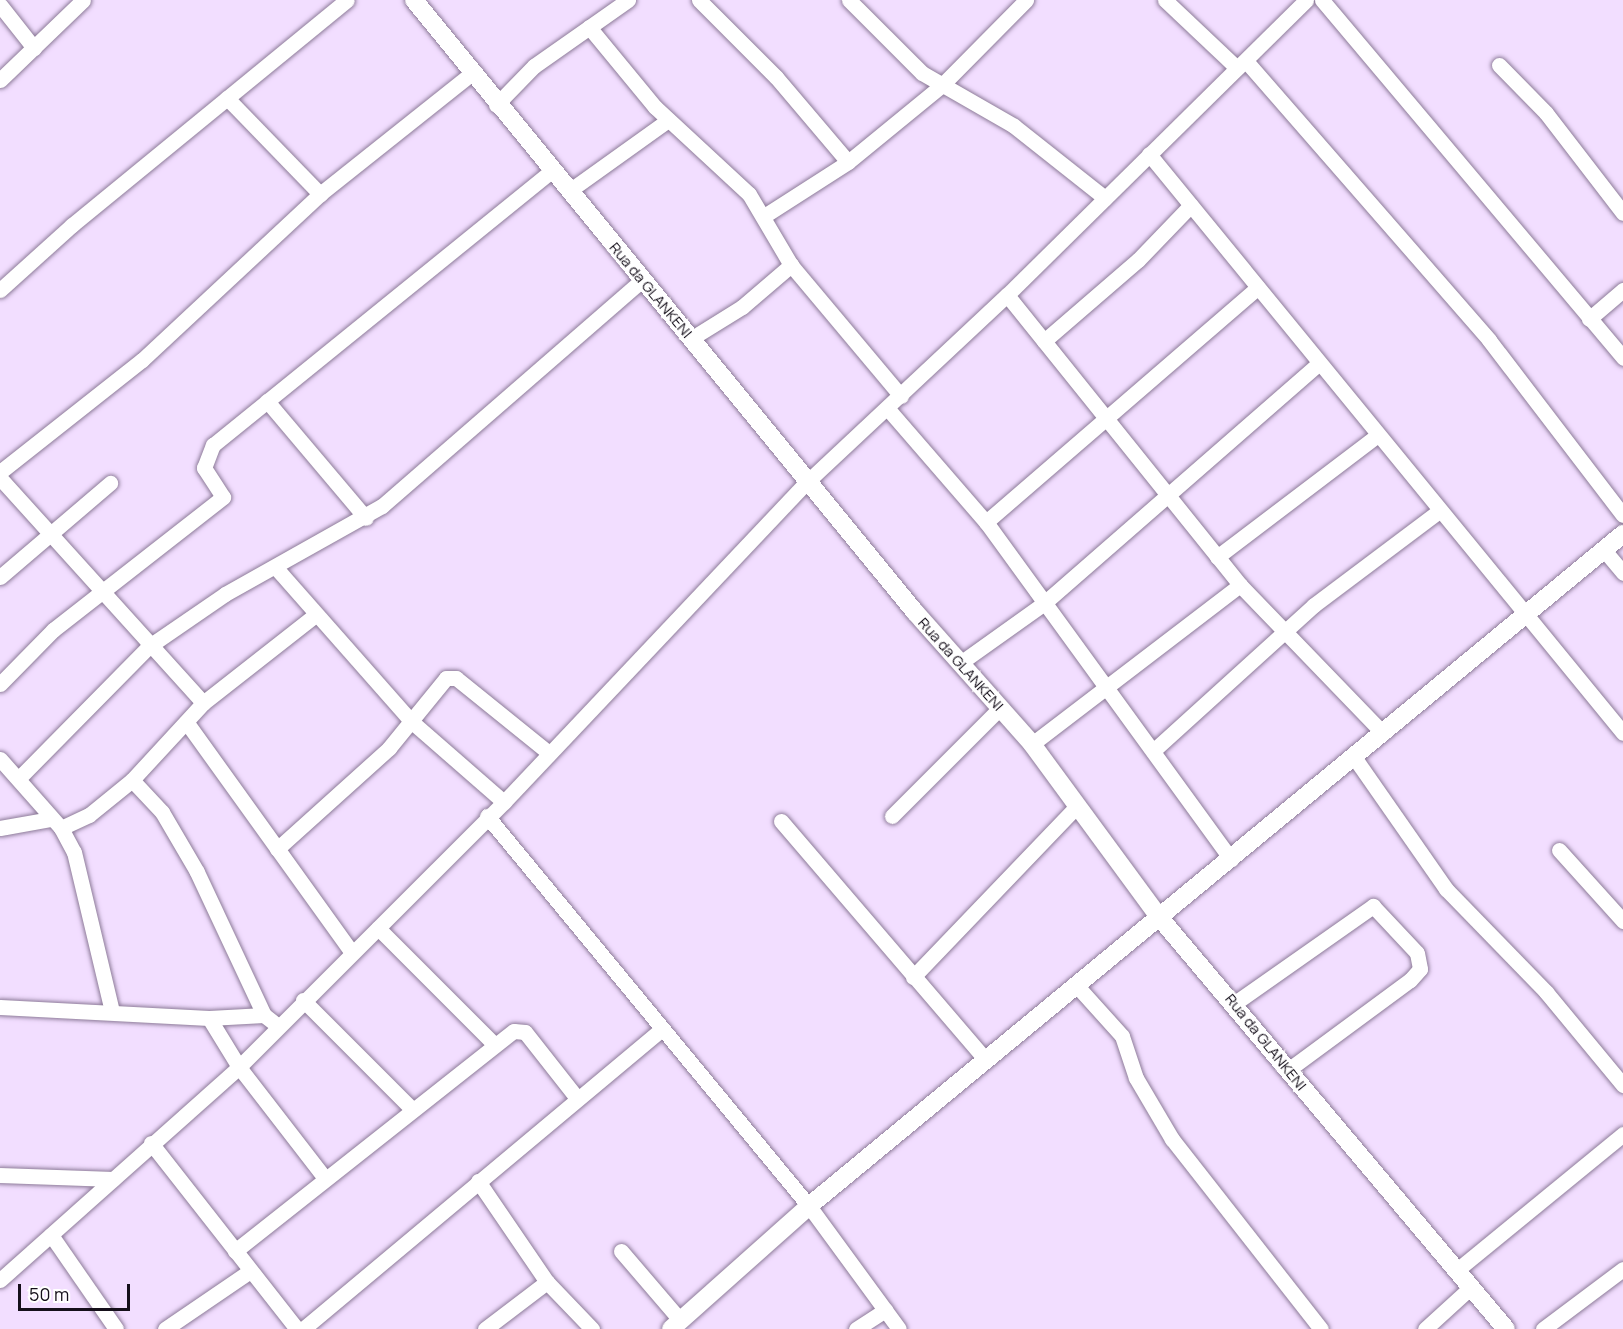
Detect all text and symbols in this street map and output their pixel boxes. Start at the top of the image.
street label: Rua da GLANKENI [606,239,696,341]
street label: Rua da GLANKENI [914,614,1008,714]
street label: Rua da GLANKENI [1222,990,1310,1094]
scale bar [21,1272,134,1310]
text: 50 m [29,1282,69,1306]

